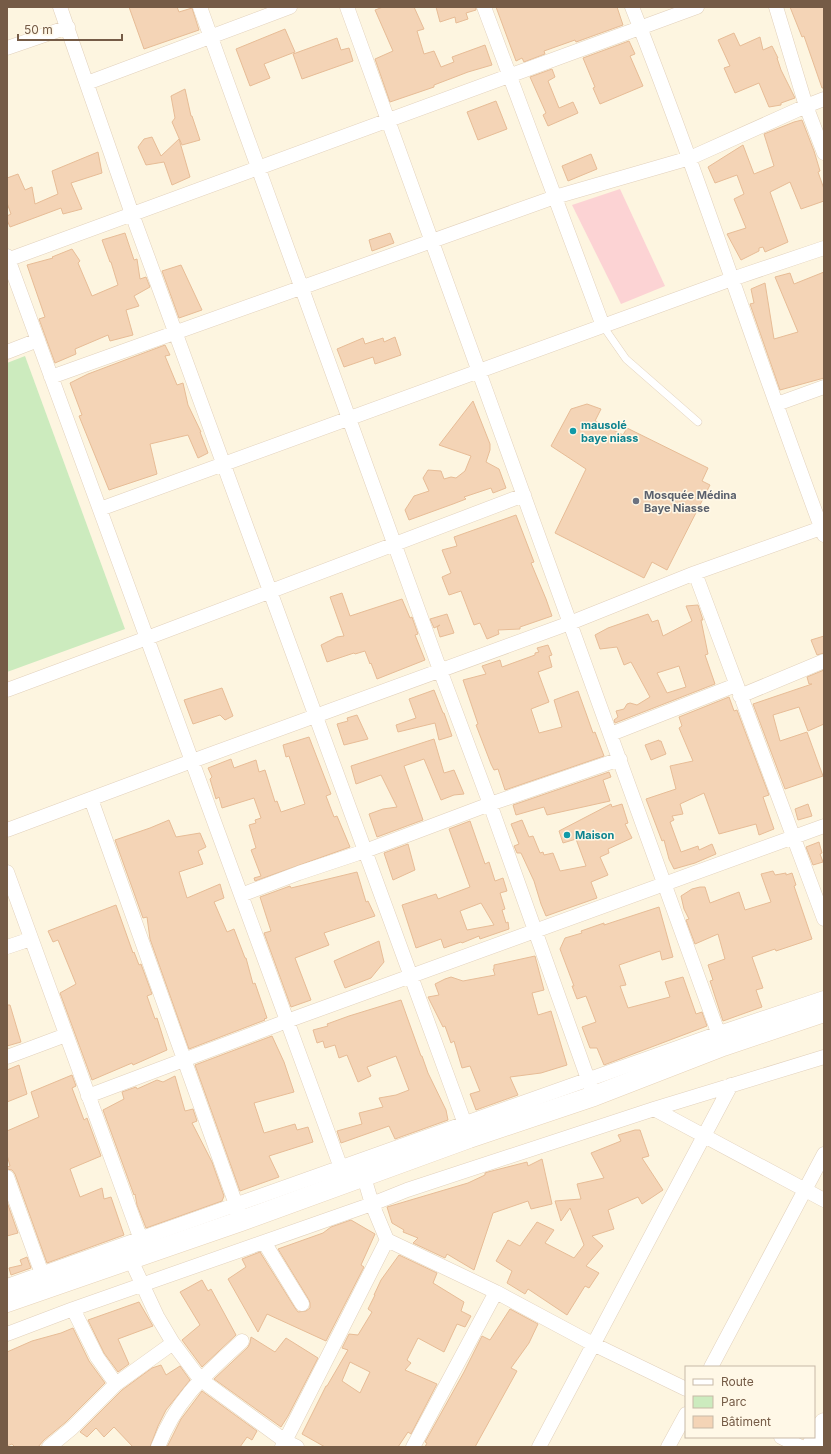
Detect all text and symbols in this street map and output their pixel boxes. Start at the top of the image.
scale bar [18,16,122,42]
text: 50 m [24,22,53,37]
place label: mausolé baye niass [581,418,638,445]
marker: mausolé baye niass [568,426,578,436]
place label: Mosquée Médina Baye Niasse [644,488,737,515]
marker: Mosquée Médina Baye Niasse [631,496,641,506]
place label: Maison [575,828,615,842]
marker: Maison [562,830,572,840]
legend [685,1366,815,1438]
text: Route [721,1374,754,1389]
text: Parc [721,1394,747,1409]
text: Bâtiment [721,1414,771,1429]

